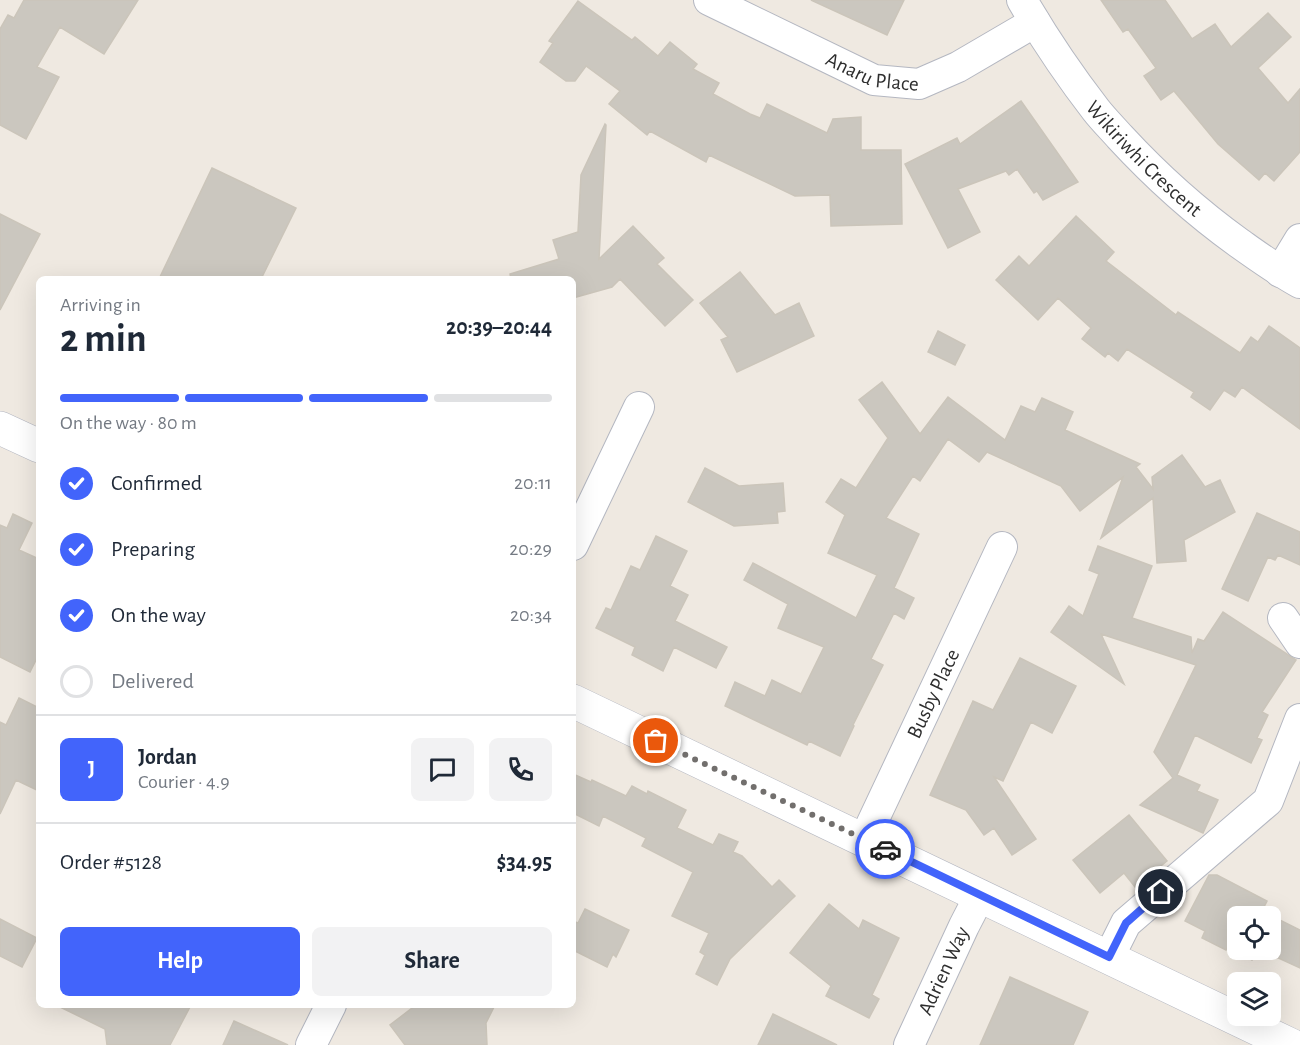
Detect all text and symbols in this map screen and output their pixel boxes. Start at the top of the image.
street label: Anaru Place [823,48,920,95]
street label: Wikiriwhi Crescent [1082,97,1206,221]
text: Arriving in [60,295,141,315]
text: 20:39–20:44 [446,316,552,338]
text: 2 min [60,320,147,359]
text: On the way · 80 m [60,413,197,433]
icon: check [60,467,93,500]
text: Confirmed [111,472,202,494]
text: 20:11 [514,473,552,493]
icon: check [60,533,93,566]
text: Preparing [111,538,195,560]
text: 20:29 [509,539,552,559]
icon: check [60,599,93,632]
text: On the way [111,604,206,626]
text: 20:34 [510,605,552,625]
street label: Busby Place [903,646,963,742]
text: Delivered [111,670,194,692]
pin [630,715,681,766]
icon: bag [639,724,672,757]
button: chat [411,738,474,801]
button: phone [489,738,552,801]
text: Jordan [138,746,197,768]
text: J [88,758,95,780]
text: Courier · 4.9 [138,772,230,792]
courier [855,819,915,879]
icon: car [869,833,902,866]
text: Order #5128 [60,851,162,873]
text: $34.95 [496,851,552,873]
pin [1135,866,1186,917]
icon: home [1144,875,1177,908]
map controls [1227,906,1281,1026]
button: locate [1227,906,1281,960]
street label: Adrien Way [914,923,973,1018]
button: Help [60,927,300,996]
button: Share [312,927,552,996]
button: layers [1227,972,1281,1026]

